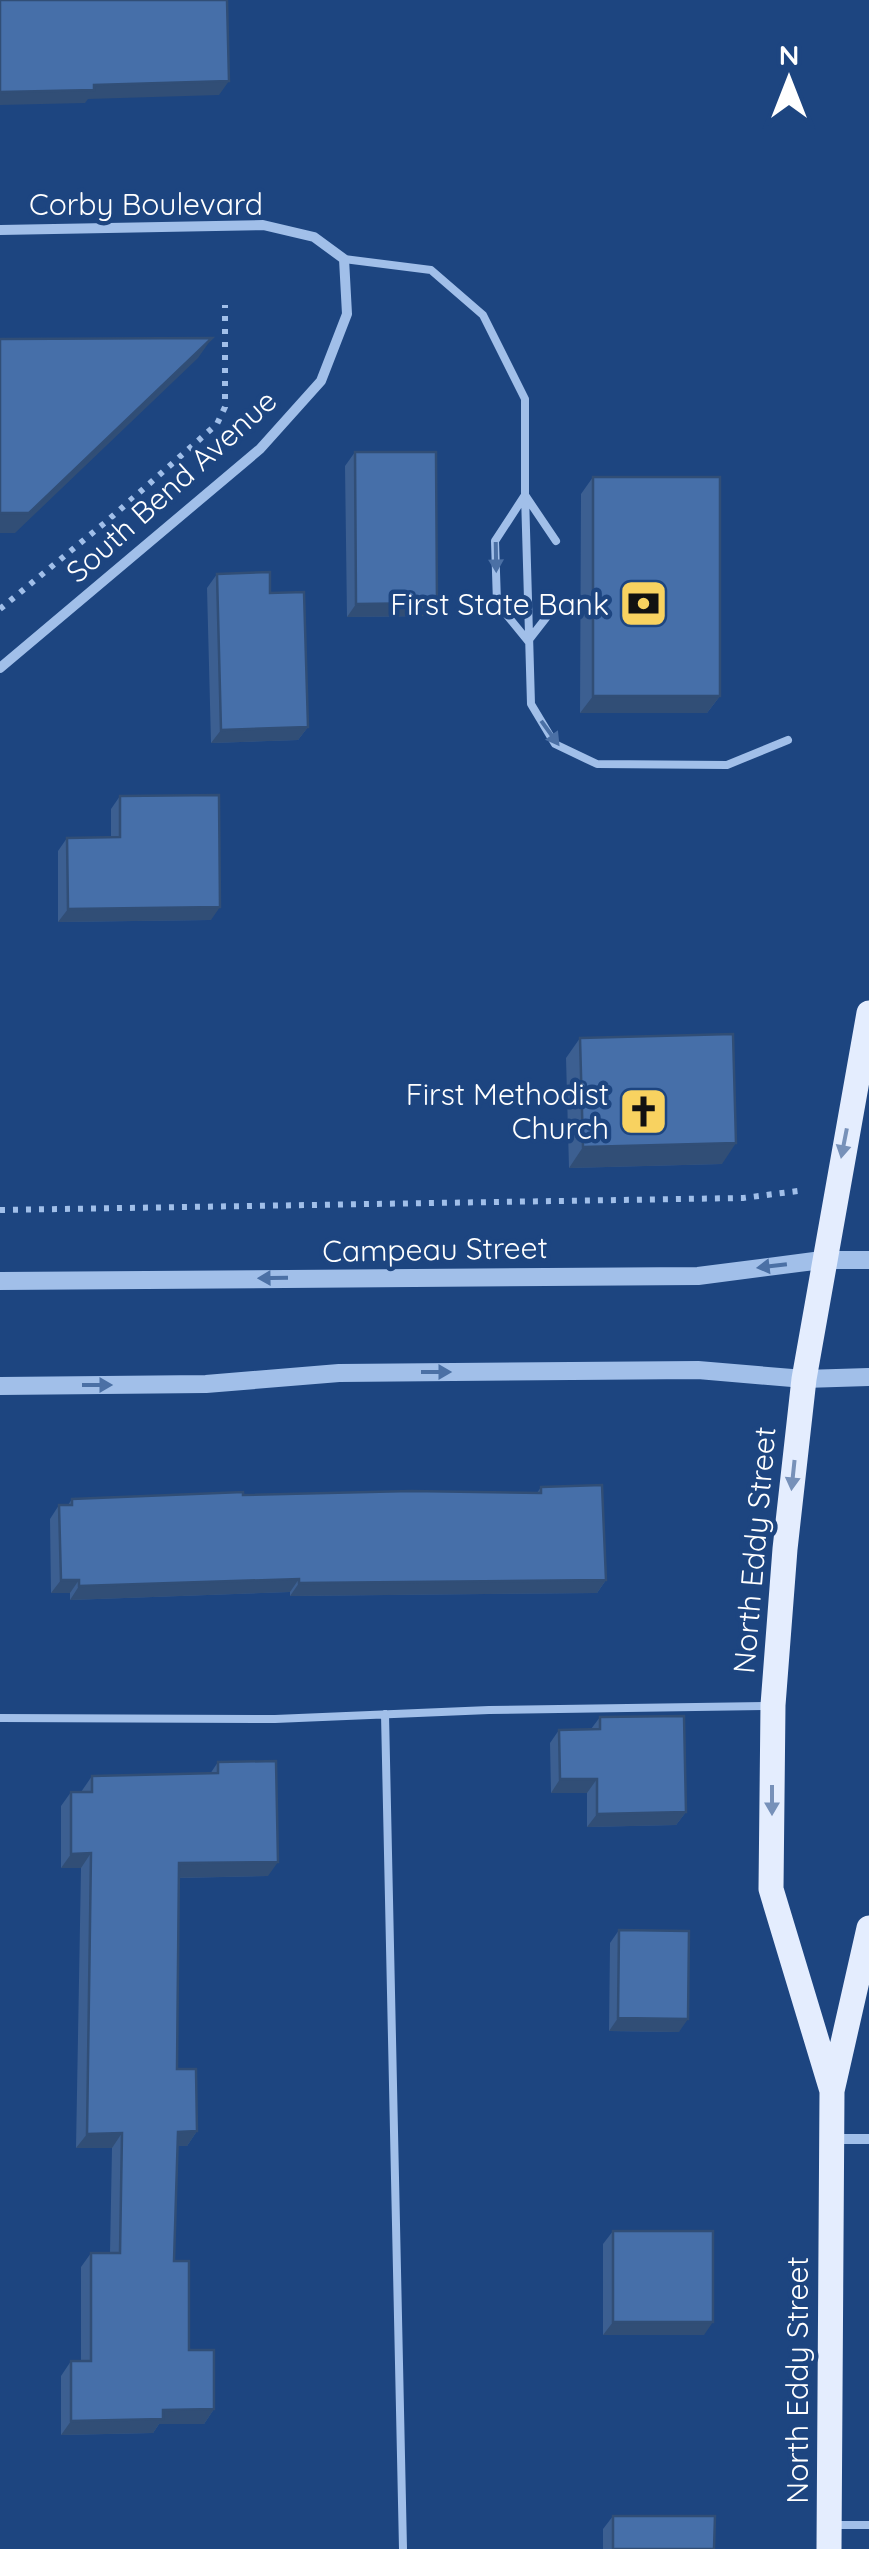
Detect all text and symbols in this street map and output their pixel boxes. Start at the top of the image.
north arrow [739,30,839,130]
text: N [779,37,799,72]
street label: Corby Boulevard [29,185,263,223]
street label: South Bend Avenue [58,381,284,591]
one-way arrow [488,542,504,574]
bank icon: First State Bank [618,578,670,630]
place label: First State Bank [390,585,609,623]
one-way arrow [539,719,560,746]
place label: First Methodist Church [406,1075,609,1147]
church icon: First Methodist Church [618,1085,670,1137]
one-way arrow [836,1128,852,1159]
street label: Campeau Street [322,1228,548,1270]
one-way arrow [756,1259,787,1275]
one-way arrow [256,1271,288,1287]
one-way arrow [421,1364,453,1380]
one-way arrow [82,1377,114,1393]
street label: North Eddy Street [724,1425,784,1675]
one-way arrow [785,1460,801,1492]
one-way arrow [764,1784,780,1816]
street label: North Eddy Street [778,2256,816,2504]

